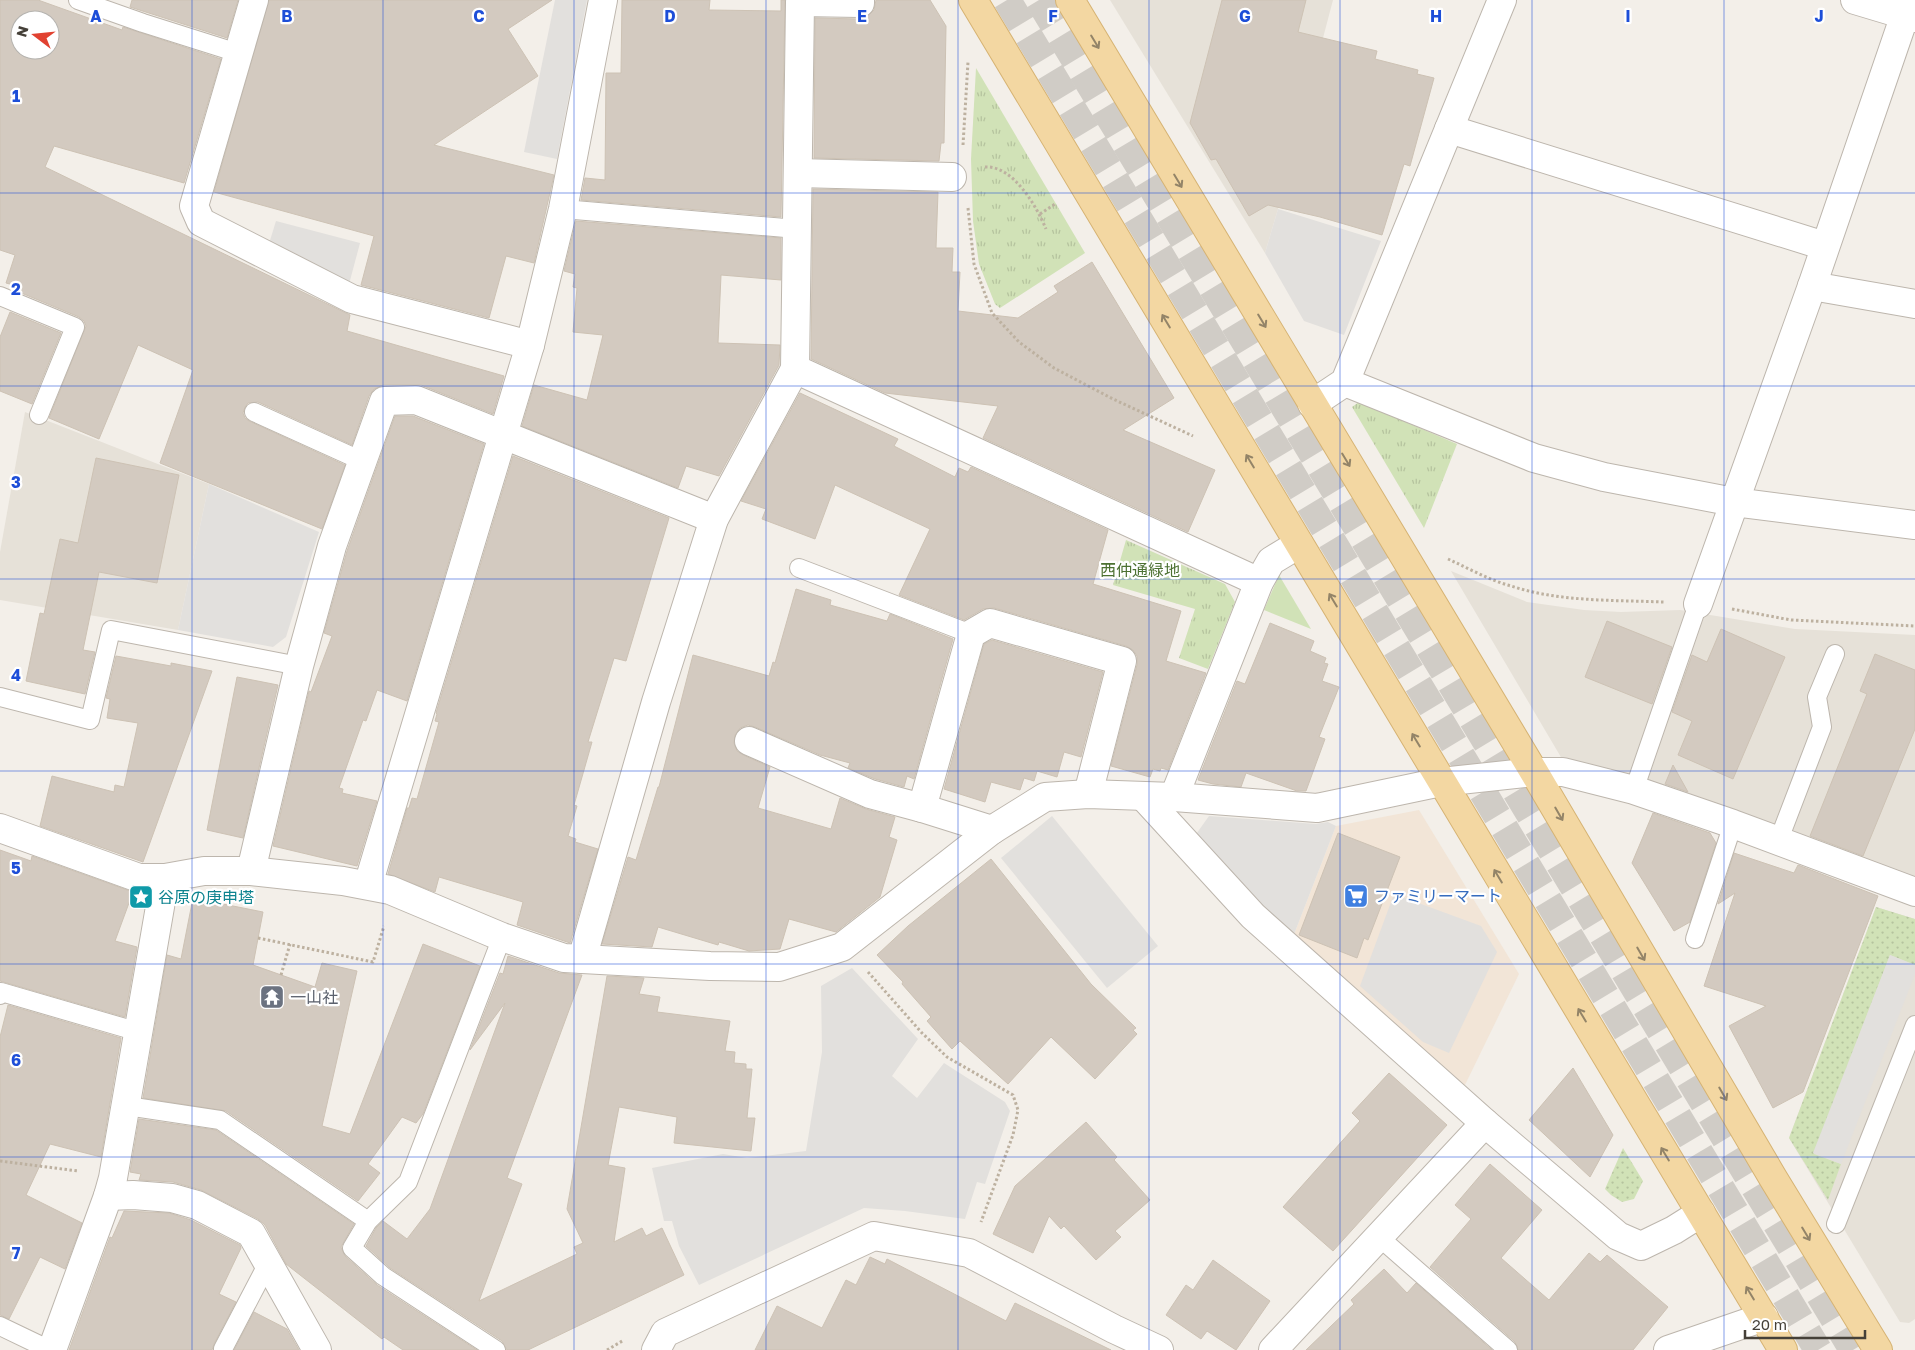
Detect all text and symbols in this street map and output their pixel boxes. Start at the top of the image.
text: A [90,6,102,26]
text: B [281,6,293,26]
text: C [473,6,485,26]
text: D [664,6,676,26]
text: E [857,6,867,26]
text: F [1048,6,1058,26]
text: G [1239,6,1251,26]
text: H [1430,6,1442,26]
text: I [1625,6,1631,26]
text: J [1814,6,1824,26]
north arrow [10,10,60,60]
text: N [12,24,32,39]
one-way arrow [1090,34,1100,48]
text: 1 [12,86,20,106]
one-way arrow [1174,174,1184,188]
text: 2 [11,279,21,299]
one-way arrow [1257,313,1267,327]
one-way arrow [1161,315,1171,329]
one-way arrow [1341,452,1351,466]
one-way arrow [1244,454,1254,468]
text: 3 [11,472,21,492]
park label: 西仲通緑地 [1100,560,1180,580]
one-way arrow [1327,594,1337,608]
text: 4 [11,665,21,685]
one-way arrow [1411,733,1421,747]
one-way arrow [1554,806,1564,820]
text: 5 [11,858,21,878]
one-way arrow [1492,869,1502,883]
supermarket icon: ファミリーマート [1343,883,1369,909]
place icon: 谷原の庚申塔 [128,884,154,910]
place label: ファミリーマート [1374,886,1502,906]
place label: 谷原の庚申塔 [158,887,254,907]
one-way arrow [1636,947,1646,962]
temple icon: 一山社 [259,984,285,1010]
place label: 一山社 [290,987,338,1007]
one-way arrow [1576,1008,1586,1022]
text: 6 [11,1050,21,1070]
one-way arrow [1719,1087,1729,1101]
one-way arrow [1660,1148,1670,1162]
one-way arrow [1802,1226,1812,1240]
text: 7 [12,1243,21,1263]
one-way arrow [1744,1287,1754,1301]
scale bar [1745,1308,1865,1340]
text: 20 m [1752,1315,1787,1333]

